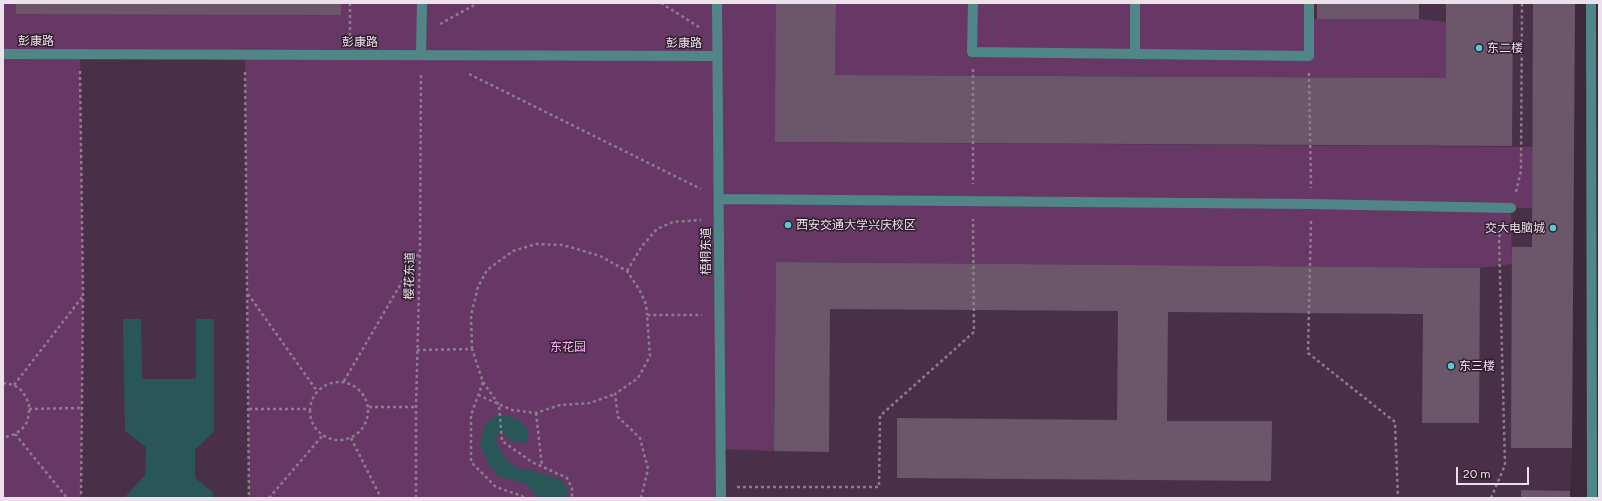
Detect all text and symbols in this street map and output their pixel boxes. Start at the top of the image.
street label: 彭康路 [18,34,54,48]
street label: 彭康路 [342,35,378,49]
street label: 彭康路 [666,36,702,50]
place label: 东二楼 [1487,41,1523,55]
marker: 东二楼 [1474,43,1484,53]
place label: 西安交通大学兴庆校区 [796,218,916,232]
marker: 西安交通大学兴庆校区 [783,220,793,230]
place label: 交大电脑城 [1485,221,1545,235]
marker: 交大电脑城 [1548,223,1558,233]
street label: 梧桐东道 [699,227,713,275]
street label: 樱花东道 [402,252,418,300]
park label: 东花园 [550,340,586,354]
place label: 东三楼 [1459,359,1495,373]
marker: 东三楼 [1446,361,1456,371]
scale bar [1458,459,1531,485]
text: 20 m [1463,467,1491,481]

